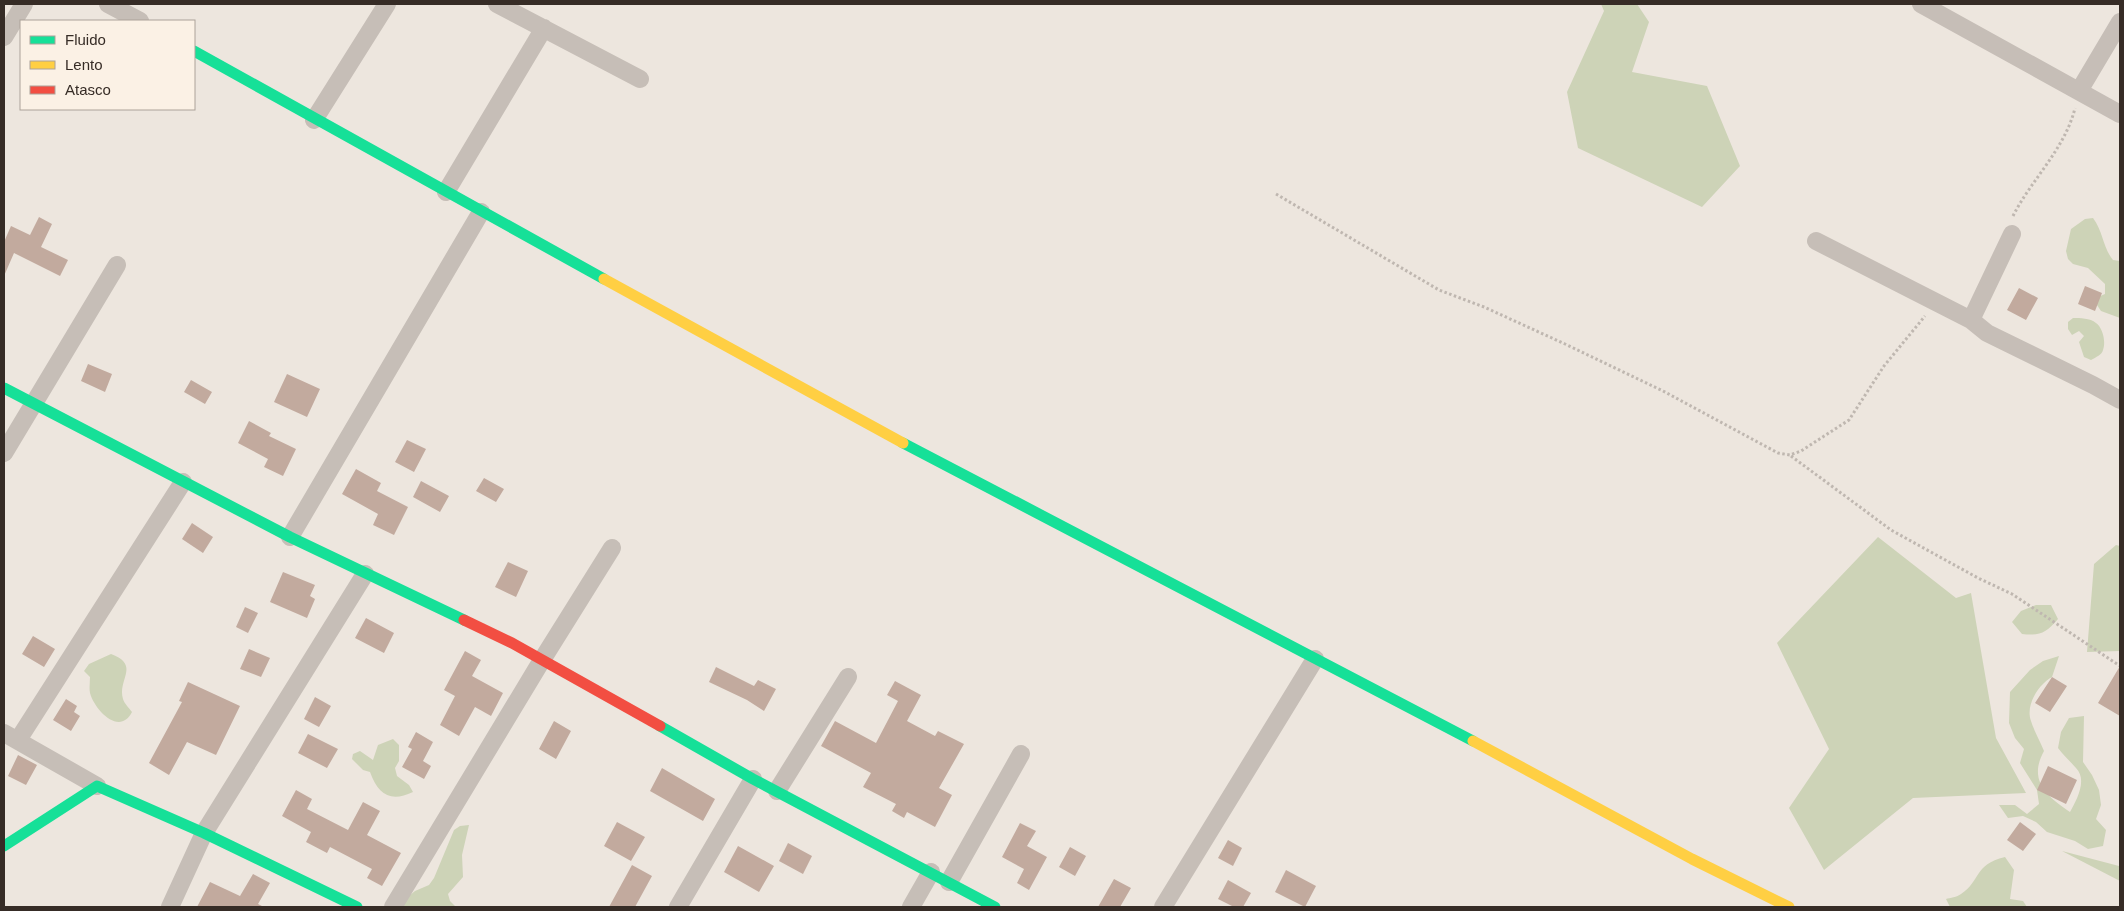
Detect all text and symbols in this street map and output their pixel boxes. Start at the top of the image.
legend [20,20,195,110]
text: Fluido [65,31,106,48]
text: Lento [65,56,103,73]
text: Atasco [65,81,111,98]

